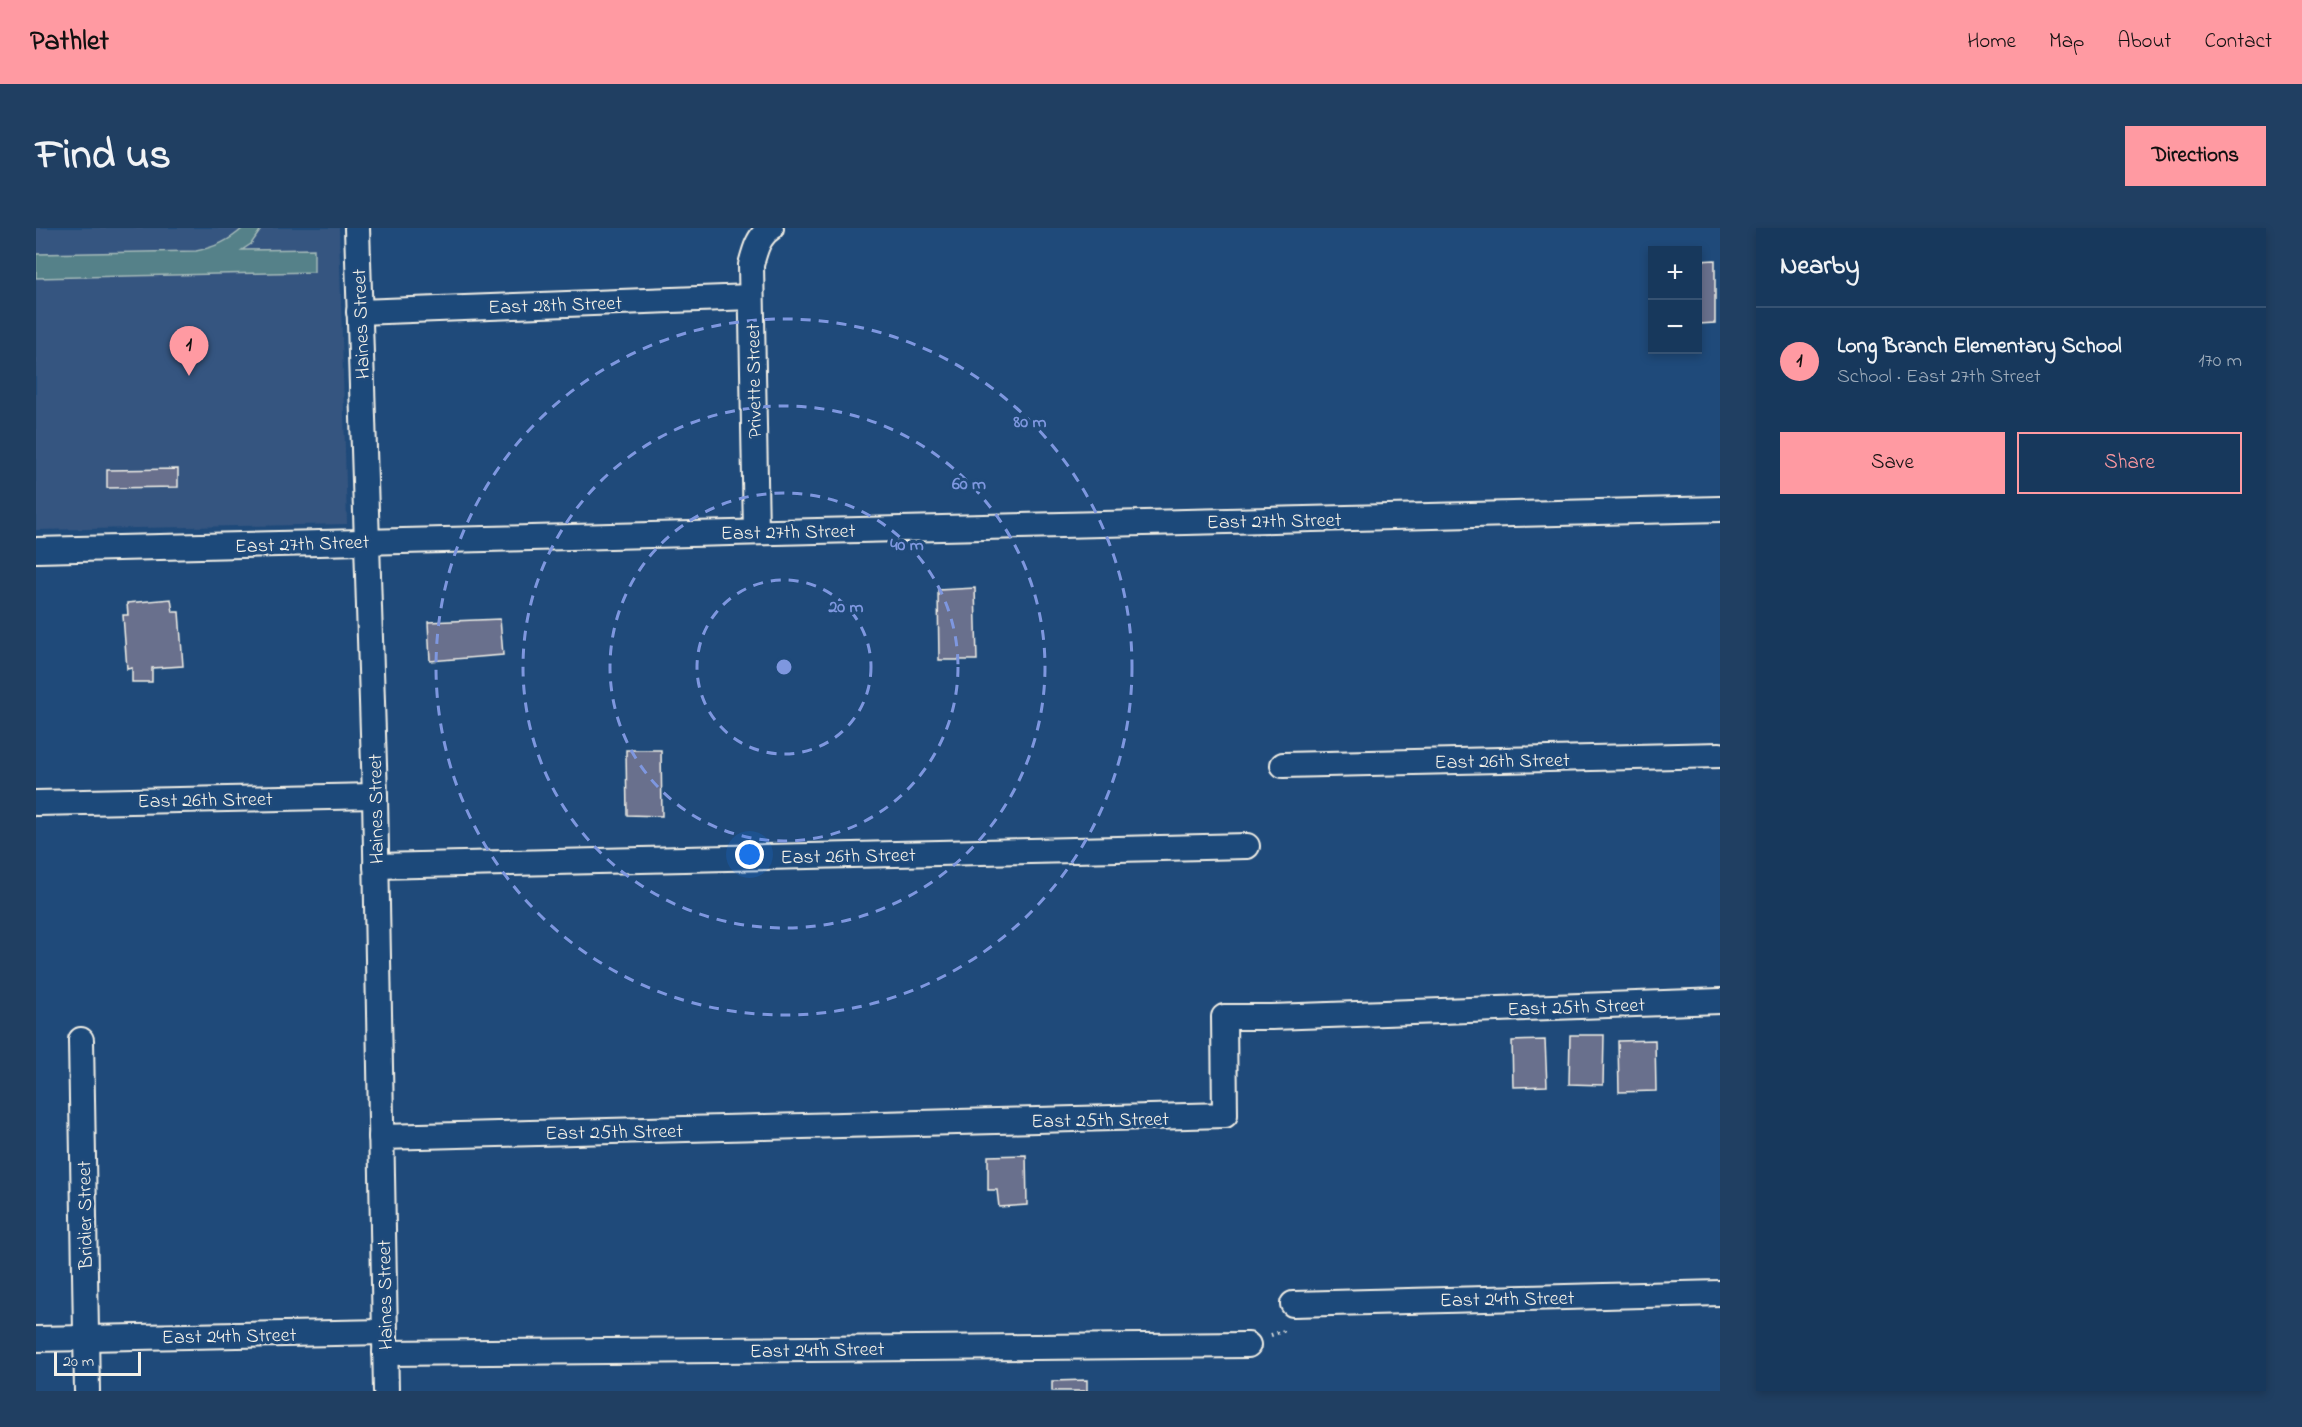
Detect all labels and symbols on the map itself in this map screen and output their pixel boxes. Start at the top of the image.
street label: Haines Street [346,268,379,380]
street label: East 28th Street [488,290,623,323]
street label: Privette Street [740,323,771,439]
pin: 1 [170,326,208,376]
text: 80 m [1013,410,1047,436]
text: 60 m [952,472,986,498]
street label: East 27th Street [1206,507,1342,538]
street label: East 27th Street [720,518,856,549]
street label: East 27th Street [234,529,370,562]
text: 40 m [890,533,924,559]
text: 20 m [827,595,864,621]
centre of rings [774,657,794,677]
street label: East 26th Street [1434,747,1570,778]
street label: Haines Street [362,753,393,864]
street label: East 26th Street [137,786,273,817]
your location [735,840,764,869]
street label: East 26th Street [780,842,916,873]
street label: East 25th Street [1507,992,1646,1025]
street label: East 25th Street [1031,1106,1169,1137]
street label: East 25th Street [545,1118,683,1149]
street label: Bridier Street [71,1160,102,1271]
street label: Haines Street [371,1239,402,1350]
street label: East 24th Street [1439,1285,1575,1316]
street label: East 24th Street [161,1322,297,1353]
street label: East 24th Street [749,1336,885,1367]
scale bar [54,1349,141,1376]

